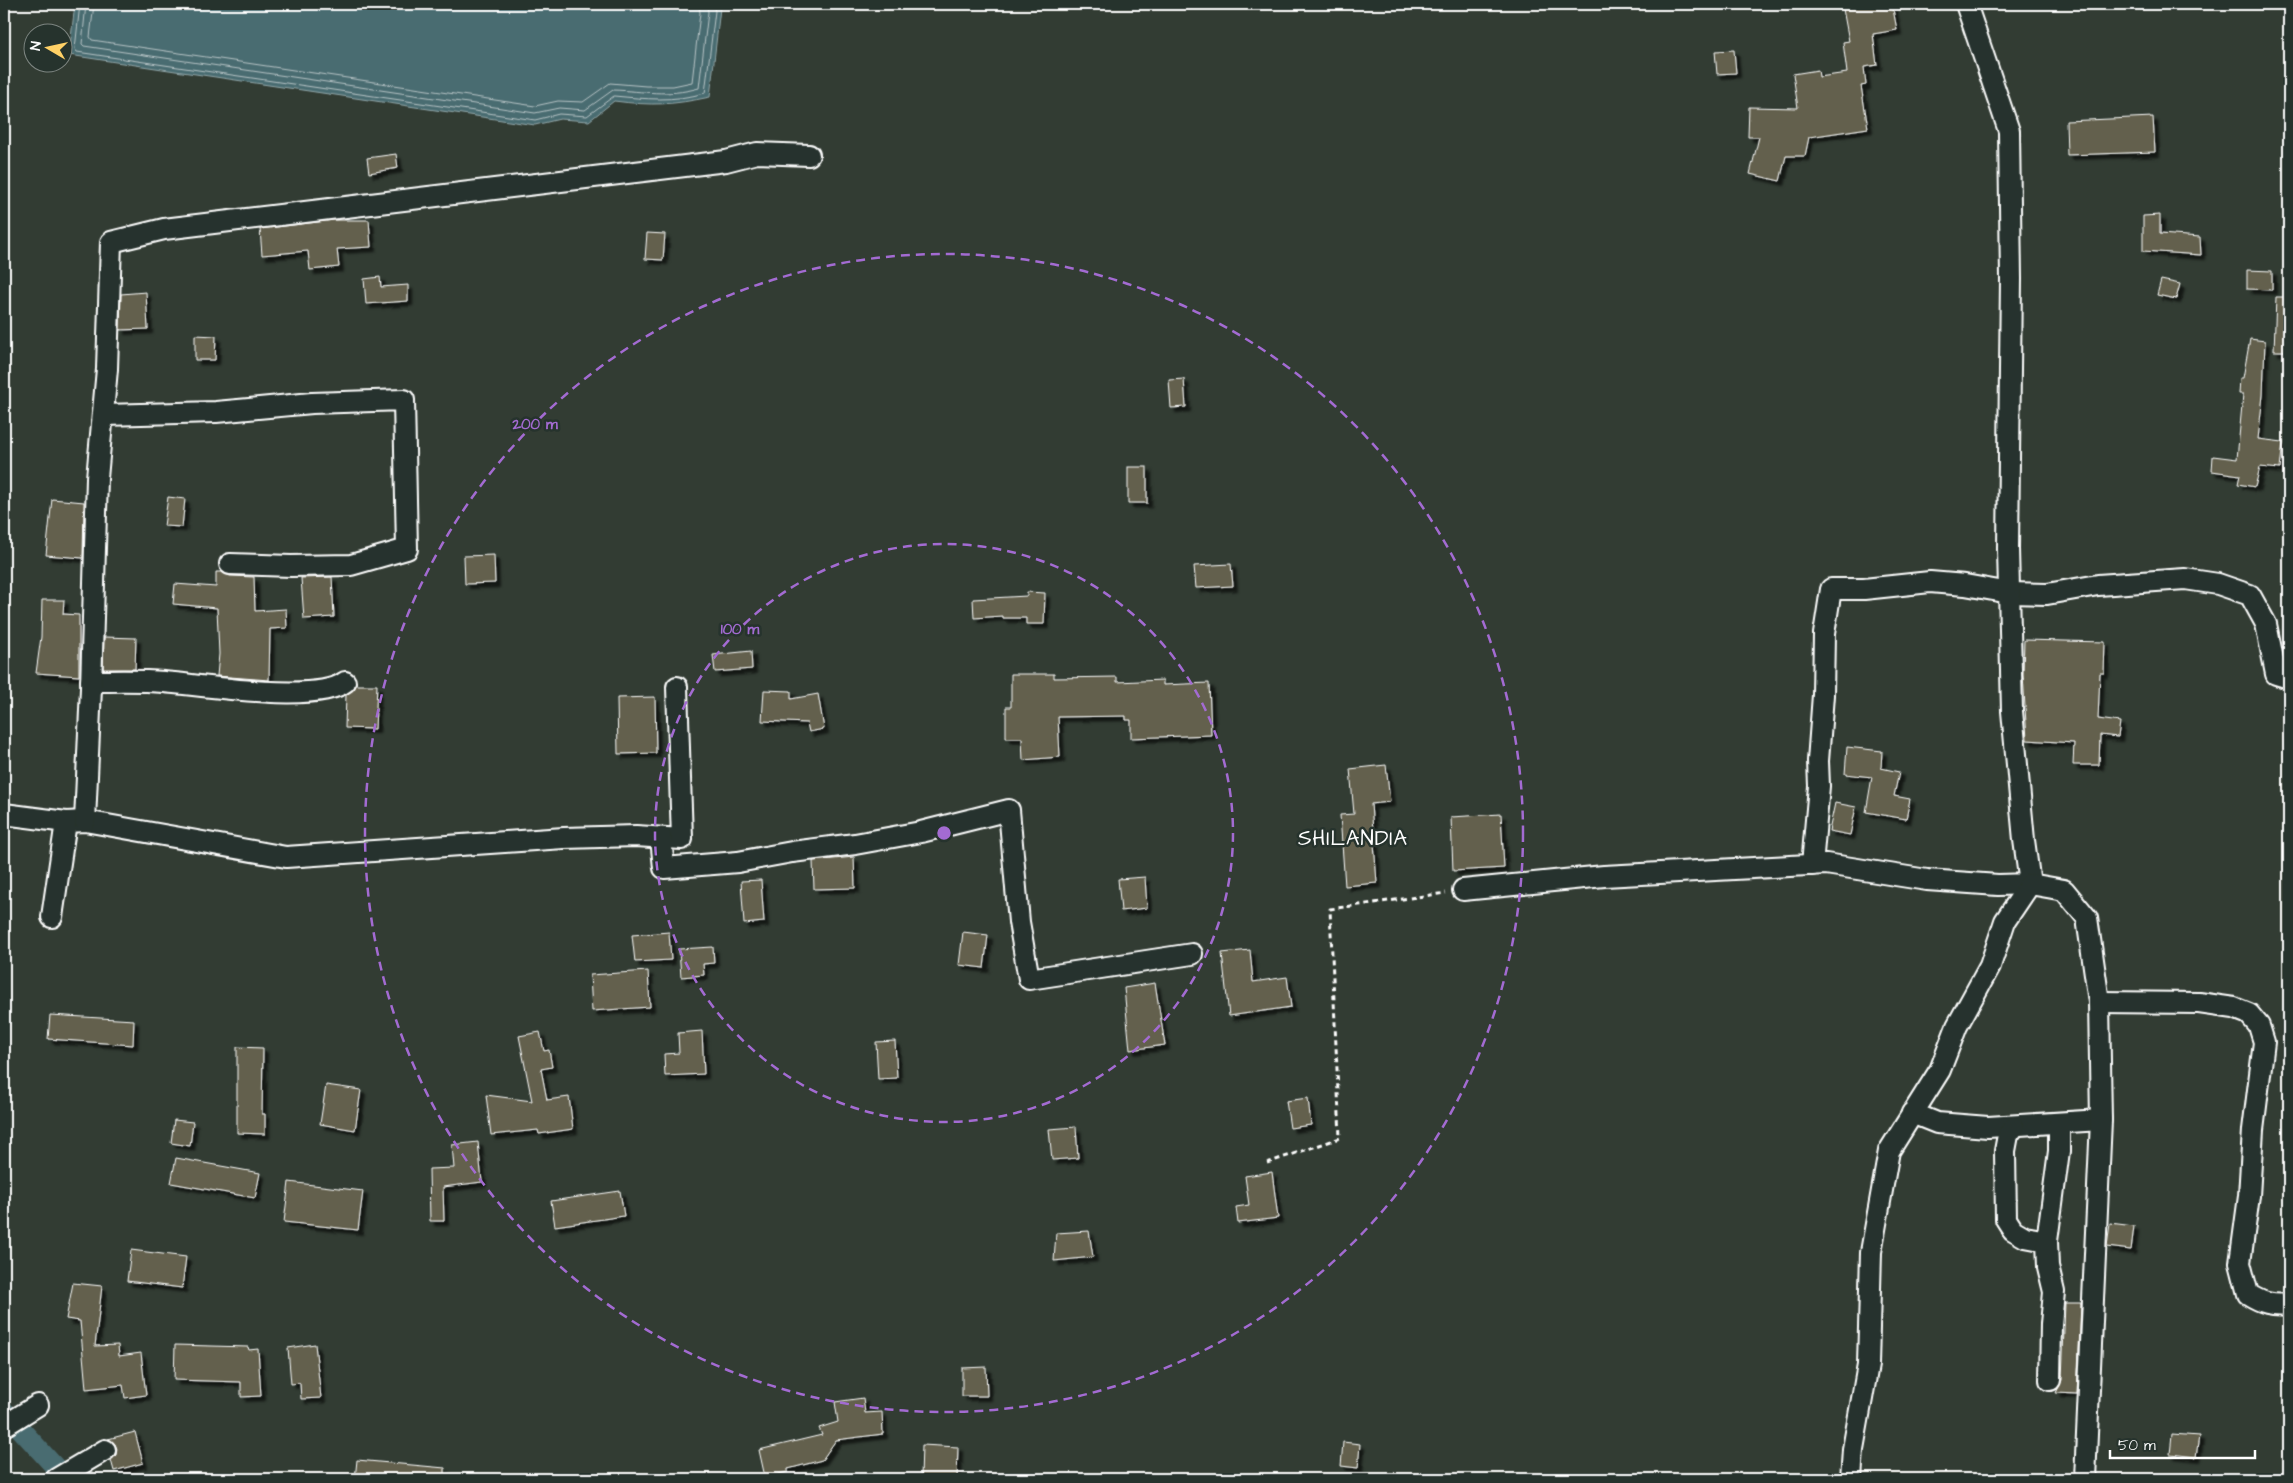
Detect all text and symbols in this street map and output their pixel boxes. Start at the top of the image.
north arrow [22,22,72,72]
text: N [26,40,47,52]
text: 200 m [511,414,558,435]
text: 100 m [721,619,760,640]
centre of rings [935,824,953,842]
district label: SHILANDIA [1298,824,1408,853]
scale bar [2110,1428,2256,1460]
text: 50 m [2118,1435,2156,1456]

